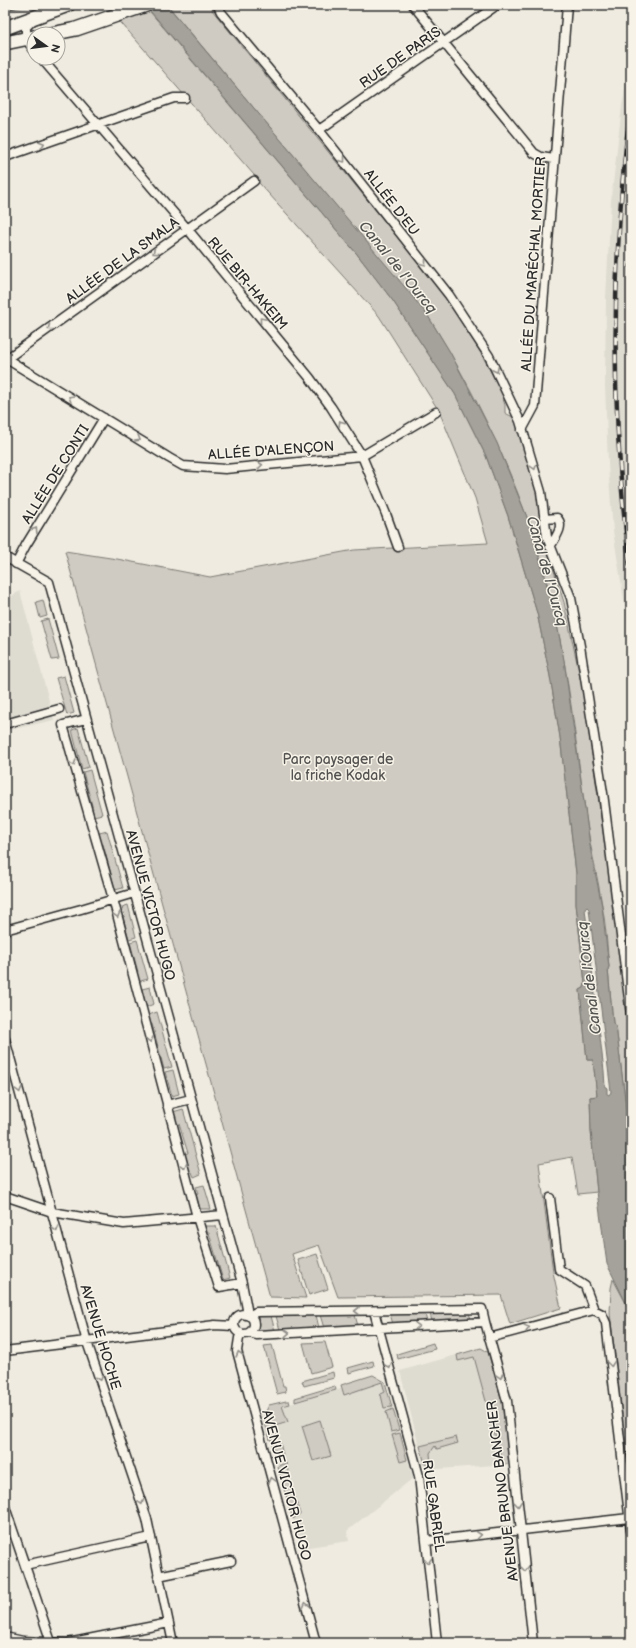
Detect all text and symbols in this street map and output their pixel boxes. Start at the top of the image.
street label: RUE DE PARIS [356,23,444,92]
north arrow [26,26,66,66]
text: N [48,43,63,54]
one-way arrow [38,141,45,149]
one-way arrow [339,156,346,163]
street label: ALLÉE DU MARÉCHAL MORTIER [517,156,549,372]
street label: ALLÉE D'EU [360,165,424,239]
street label: ALLÉE DE LA SMALA [62,213,183,307]
water label: Canal de l'Ourcq [354,217,441,318]
street label: RUE BIR-HAKEIM [204,234,291,333]
one-way arrow [153,247,160,254]
one-way arrow [419,258,426,265]
one-way arrow [260,317,267,325]
one-way arrow [47,323,54,331]
one-way arrow [491,366,499,374]
one-way arrow [68,395,75,403]
one-way arrow [339,420,346,427]
street label: ALLÉE DE CONTI [17,421,93,527]
one-way arrow [134,434,141,441]
street label: ALLÉE D'ALENÇON [207,437,335,463]
one-way arrow [257,461,263,470]
one-way arrow [529,463,538,470]
water label: Canal de l'Ourcq [522,514,571,629]
one-way arrow [30,527,38,534]
park label: Parc paysager de la friche Kodak [283,751,393,784]
one-way arrow [68,759,77,766]
street label: AVENUE VICTOR HUGO [122,828,179,983]
one-way arrow [112,911,120,918]
water label: Canal de l'Ourcq [573,920,606,1036]
one-way arrow [145,1036,154,1043]
one-way arrow [14,1086,23,1093]
one-way arrow [179,1162,188,1169]
one-way arrow [52,1226,60,1232]
street label: AVENUE HOCHE [76,1282,125,1392]
one-way arrow [354,1307,360,1316]
one-way arrow [414,1322,420,1330]
one-way arrow [523,1324,530,1333]
one-way arrow [284,1329,290,1338]
one-way arrow [235,1351,243,1358]
one-way arrow [606,1361,615,1367]
one-way arrow [384,1362,393,1369]
one-way arrow [495,1372,503,1379]
one-way arrow [95,1375,103,1382]
street label: AVENUE BRUNO BANCHER [483,1400,522,1582]
street label: AVENUE VICTOR HUGO [258,1408,315,1563]
street label: RUE GABRIEL [419,1459,448,1553]
one-way arrow [269,1477,277,1483]
one-way arrow [137,1498,145,1505]
one-way arrow [513,1501,522,1507]
one-way arrow [476,1531,482,1540]
one-way arrow [424,1558,433,1564]
one-way arrow [520,1566,529,1572]
one-way arrow [302,1602,311,1609]

